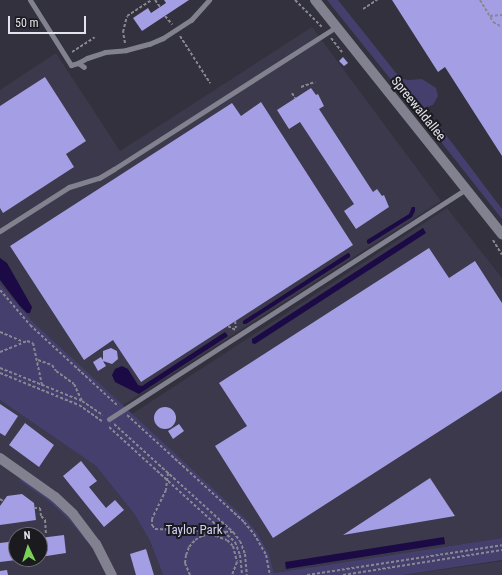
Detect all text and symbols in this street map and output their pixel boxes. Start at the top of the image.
scale bar [10,8,88,34]
text: 50 m [15,16,39,30]
street label: Spreewaldallee [387,74,449,144]
park label: Taylor Park [165,522,223,538]
north arrow [8,527,48,567]
text: N [23,529,31,542]

